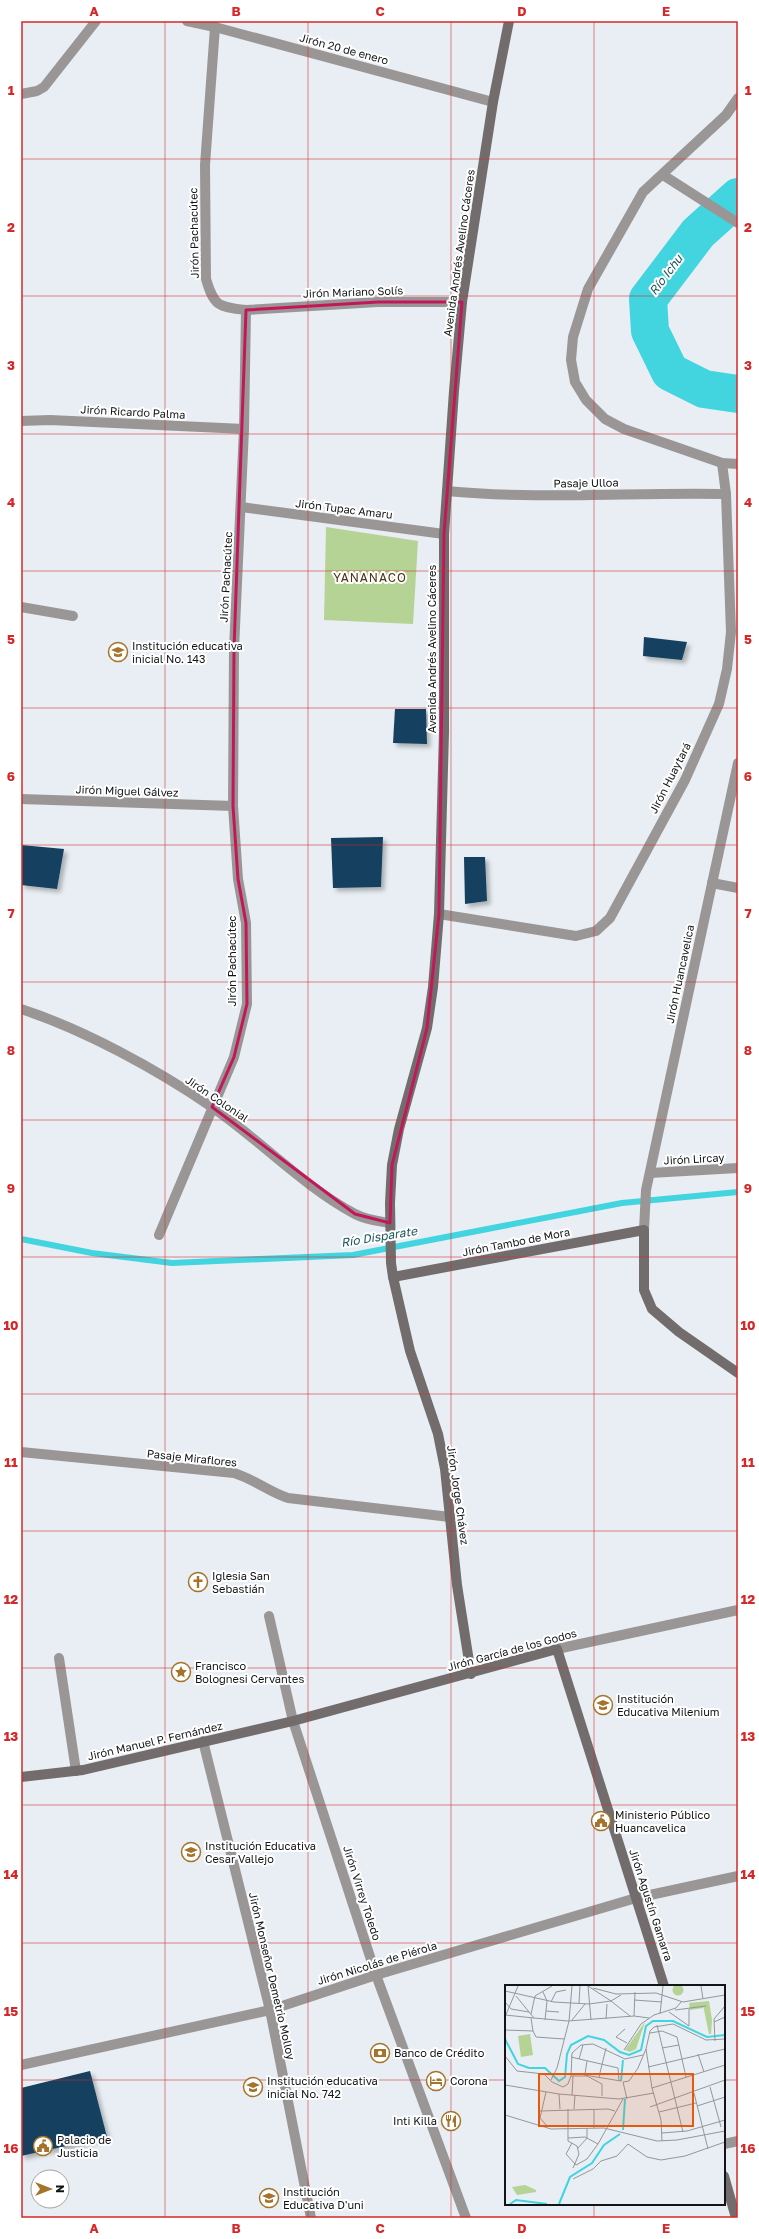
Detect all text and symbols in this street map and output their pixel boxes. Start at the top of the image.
text: A [89,3,99,19]
text: B [231,3,241,19]
text: C [375,3,385,19]
text: D [517,3,527,19]
text: E [662,3,670,19]
street label: Jirón 20 de enero [298,30,390,67]
text: 1 [8,82,15,98]
text: 1 [745,82,752,98]
street label: Avenida Andrés Avelino Cáceres [440,168,477,337]
street label: Jirón Pachacútec [186,187,201,279]
text: 2 [7,219,15,235]
text: 2 [744,219,752,235]
water label: Río Ichu [646,251,686,298]
street label: Jirón Mariano Solís [303,283,404,300]
text: 3 [7,357,15,373]
text: 3 [744,357,752,373]
street label: Jirón Ricardo Palma [80,402,186,421]
street label: Pasaje Ulloa [553,475,619,490]
text: 4 [7,494,15,510]
text: 4 [744,494,752,510]
street label: Jirón Tupac Amaru [295,496,393,521]
street label: Jirón Pachacútec [217,531,234,623]
street label: Avenida Andrés Avelino Cáceres [425,565,438,733]
district label: YANANACO [333,570,407,585]
text: 5 [7,631,15,647]
text: 5 [744,631,752,647]
place label: Institución educativa inicial No. 143 [132,639,243,665]
school or university icon: Institución educativa inicial No. 143 [107,641,129,663]
street label: Jirón Huaytará [646,740,693,815]
text: 6 [7,768,15,784]
text: 6 [744,768,752,784]
street label: Jirón Miguel Gálvez [75,782,179,799]
text: 7 [7,905,15,921]
text: 7 [744,905,752,921]
street label: Jirón Pachacútec [225,915,238,1007]
street label: Jirón Huancavelica [663,923,696,1024]
text: 8 [7,1042,15,1058]
text: 8 [744,1042,752,1058]
street label: Jirón Colonial [183,1073,252,1125]
street label: Jirón Lircay [663,1150,725,1167]
text: 9 [7,1180,15,1196]
text: 9 [744,1180,752,1196]
water label: Río Disparate [340,1223,419,1250]
street label: Jirón Tambo de Mora [461,1225,571,1258]
text: 10 [3,1317,19,1333]
text: 10 [740,1317,756,1333]
street label: Jirón Jorge Chávez [445,1444,472,1546]
street label: Pasaje Miraflores [146,1446,238,1469]
text: 11 [4,1454,18,1470]
text: 11 [741,1454,755,1470]
place label: Iglesia San Sebastián [212,1569,270,1595]
church icon: Iglesia San Sebastián [187,1571,209,1593]
text: 12 [4,1591,18,1607]
text: 12 [741,1591,755,1607]
street label: Jirón García de los Godos [446,1626,578,1673]
place label: Francisco Bolognesi Cervantes [195,1659,304,1685]
place icon: Francisco Bolognesi Cervantes [170,1661,192,1683]
place label: Institución Educativa Milenium [617,1692,720,1718]
school or university icon: Institución Educativa Milenium [592,1694,614,1716]
street label: Jirón Manuel P. Fernández [86,1719,224,1762]
text: 13 [4,1728,18,1744]
text: 13 [741,1728,755,1744]
place label: Ministerio Público Huancavelica [615,1808,710,1834]
public building icon: Ministerio Público Huancavelica [590,1810,612,1832]
place label: Institución Educativa Cesar Vallejo [205,1839,316,1865]
school or university icon: Institución Educativa Cesar Vallejo [180,1841,202,1863]
street label: Jirón Virrey Toledo [341,1844,384,1942]
street label: Jirón Agustín Gamarra [627,1847,676,1963]
text: 14 [4,1866,18,1882]
text: 14 [741,1866,755,1882]
street label: Jirón Monseñor Demetrio Molloy [247,1891,298,2061]
street label: Jirón Nicolás de Piérola [315,1938,438,1987]
inset map [505,1985,725,2205]
text: 15 [4,2003,18,2019]
text: 15 [741,2003,755,2019]
bank icon: Banco de Crédito [369,2042,391,2064]
place label: Banco de Crédito [394,2046,485,2059]
hotel icon: Corona [425,2070,447,2092]
place label: Institución educativa inicial No. 742 [267,2074,378,2100]
place label: Corona [450,2074,488,2087]
school or university icon: Institución educativa inicial No. 742 [242,2076,264,2098]
restaurant icon: Inti Killa [440,2110,462,2132]
place label: Inti Killa [393,2114,437,2127]
place label: Palacio de Justicia [57,2133,111,2159]
public building icon: Palacio de Justicia [32,2135,54,2157]
text: 16 [4,2140,18,2156]
text: 16 [741,2140,755,2156]
north arrow [30,2169,70,2209]
text: N [54,2185,67,2193]
place label: Institución Educativa D'uni [283,2185,364,2211]
school or university icon: Institución Educativa D'uni [258,2187,280,2209]
text: A [89,2220,99,2236]
text: B [231,2220,241,2236]
text: C [375,2220,385,2236]
text: D [517,2220,527,2236]
text: E [662,2220,670,2236]

